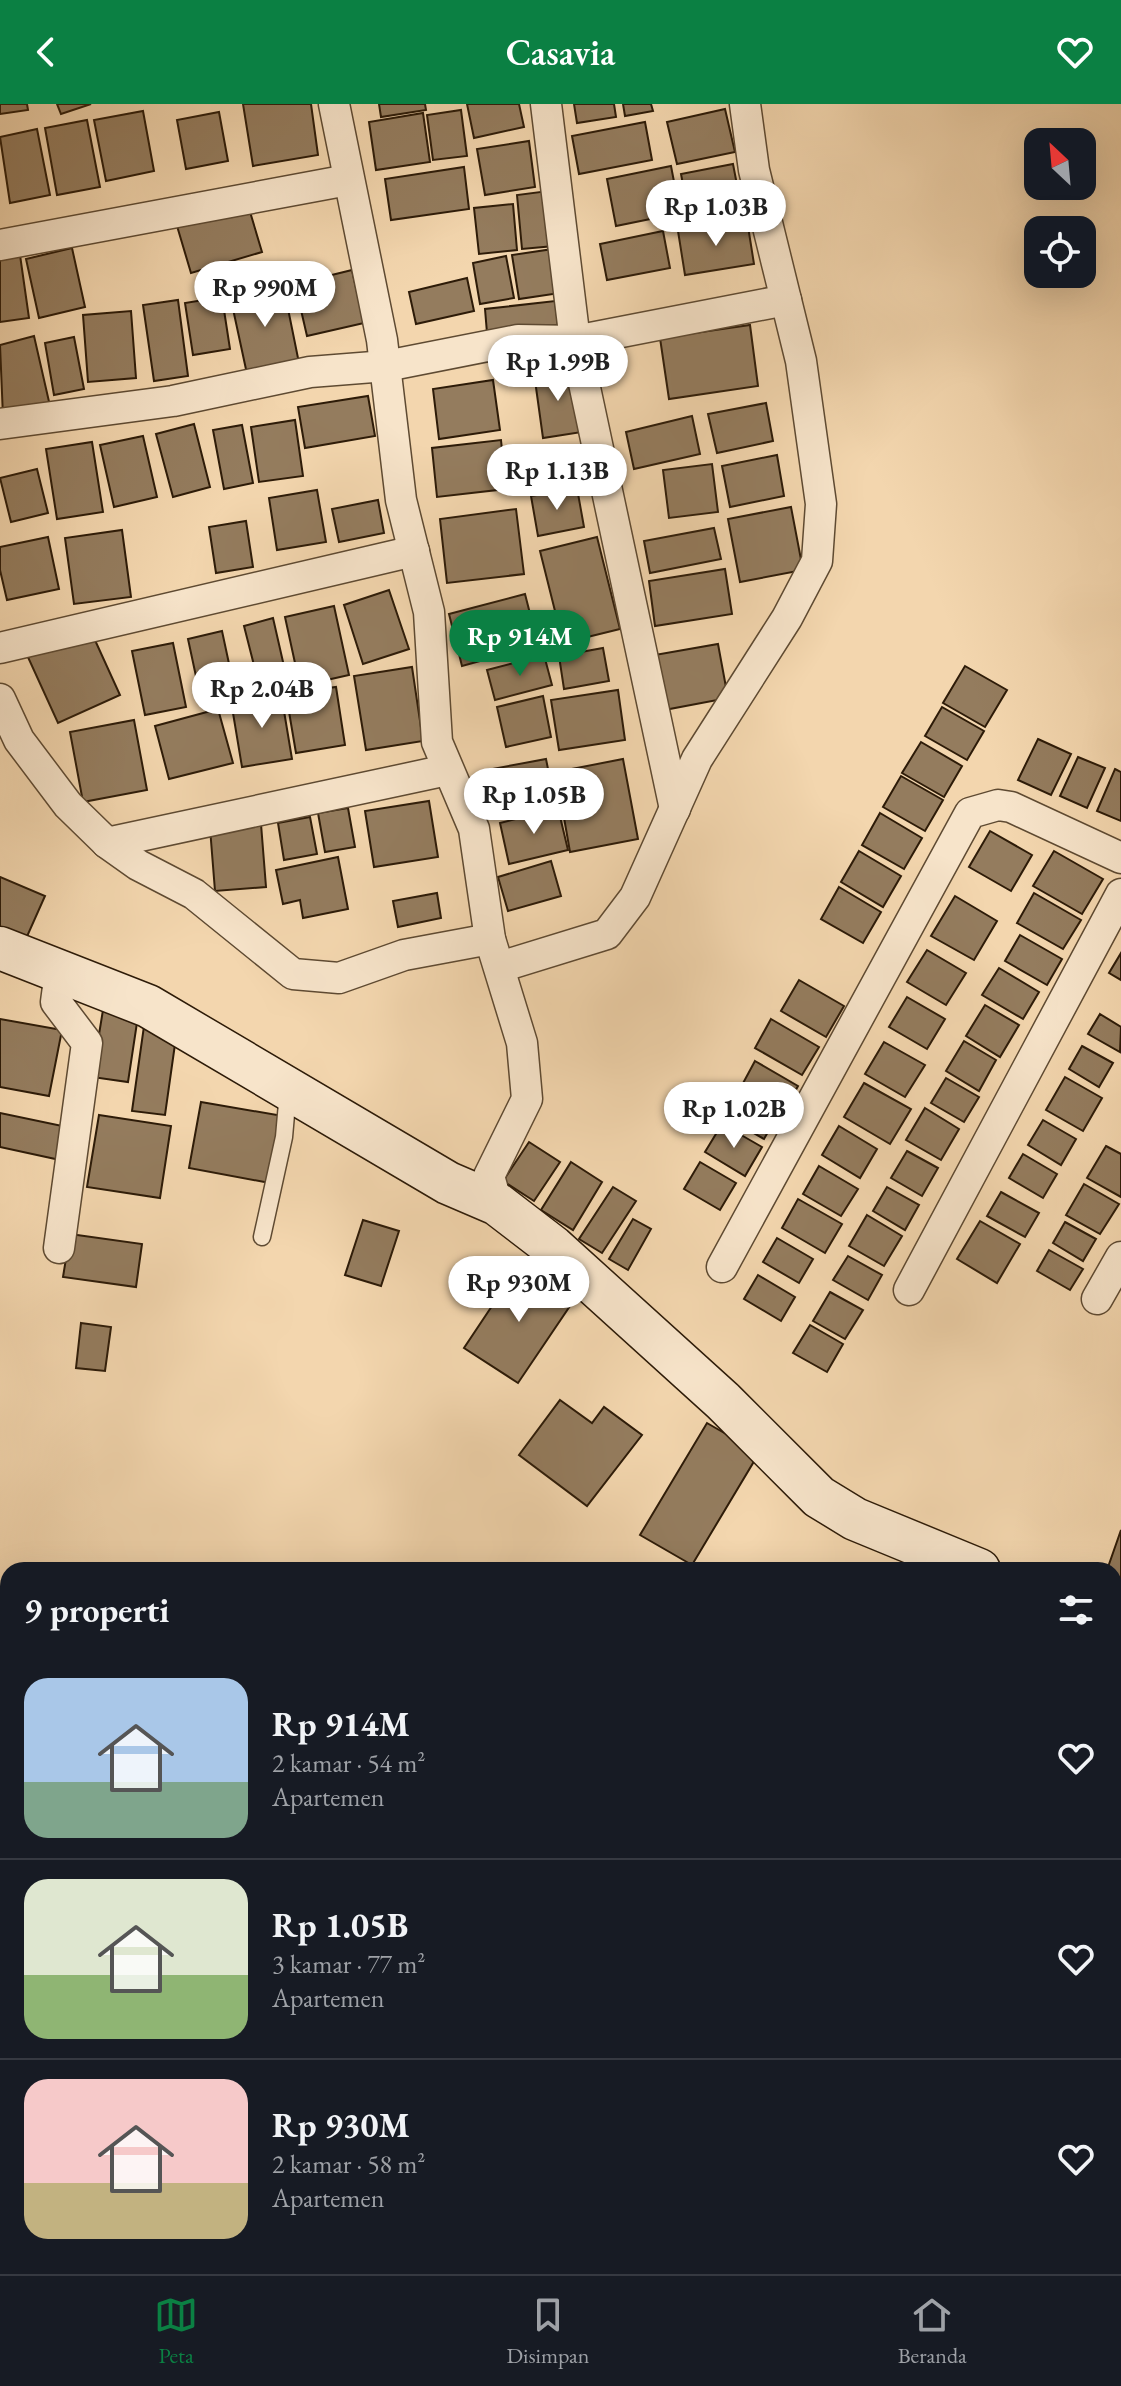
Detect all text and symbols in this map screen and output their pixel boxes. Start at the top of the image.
text: Casavia [506,29,615,76]
icon: back [24,30,68,74]
icon: heart [1053,30,1097,74]
north arrow [1024,128,1096,200]
map controls [1024,128,1096,288]
pin: Rp 1.03B [633,180,799,248]
text: Rp 1.03B [664,189,768,223]
button: locate [1024,216,1096,288]
pin: Rp 990M [191,261,339,329]
text: Rp 990M [212,270,318,304]
pin: Rp 1.99B [475,335,641,403]
text: Rp 1.99B [506,344,610,378]
pin: Rp 1.13B [474,444,640,512]
text: Rp 1.13B [505,453,609,487]
pin: Rp 914M [446,610,594,678]
text: Rp 914M [467,619,573,653]
pin: Rp 2.04B [179,662,345,730]
text: Rp 2.04B [210,671,314,705]
pin: Rp 1.05B [451,768,617,836]
text: Rp 1.05B [482,777,586,811]
pin: Rp 1.02B [651,1082,817,1150]
text: Rp 1.02B [682,1091,786,1125]
pin: Rp 930M [445,1256,593,1324]
text: Rp 930M [466,1265,572,1299]
text: 9 properti [24,1588,169,1632]
icon: filters [1054,1588,1098,1632]
text: Rp 914M [272,1702,410,1746]
icon: home [88,1710,184,1806]
icon: heart [1054,1736,1098,1780]
text: 2 kamar · 54 m² [272,1746,425,1780]
text: Apartemen [272,1780,384,1814]
text: Rp 1.05B [272,1903,408,1947]
icon: home [88,1911,184,2007]
icon: heart [1054,1937,1098,1981]
text: 3 kamar · 77 m² [272,1947,425,1981]
text: Apartemen [272,1981,384,2015]
text: Rp 930M [272,2103,410,2147]
icon: home [88,2111,184,2207]
icon: heart [1054,2137,1098,2181]
text: 2 kamar · 58 m² [272,2147,425,2181]
text: Apartemen [272,2181,384,2215]
tab: Peta [154,2293,198,2370]
tab: Disimpan [506,2293,589,2370]
tab: Beranda [898,2293,967,2370]

